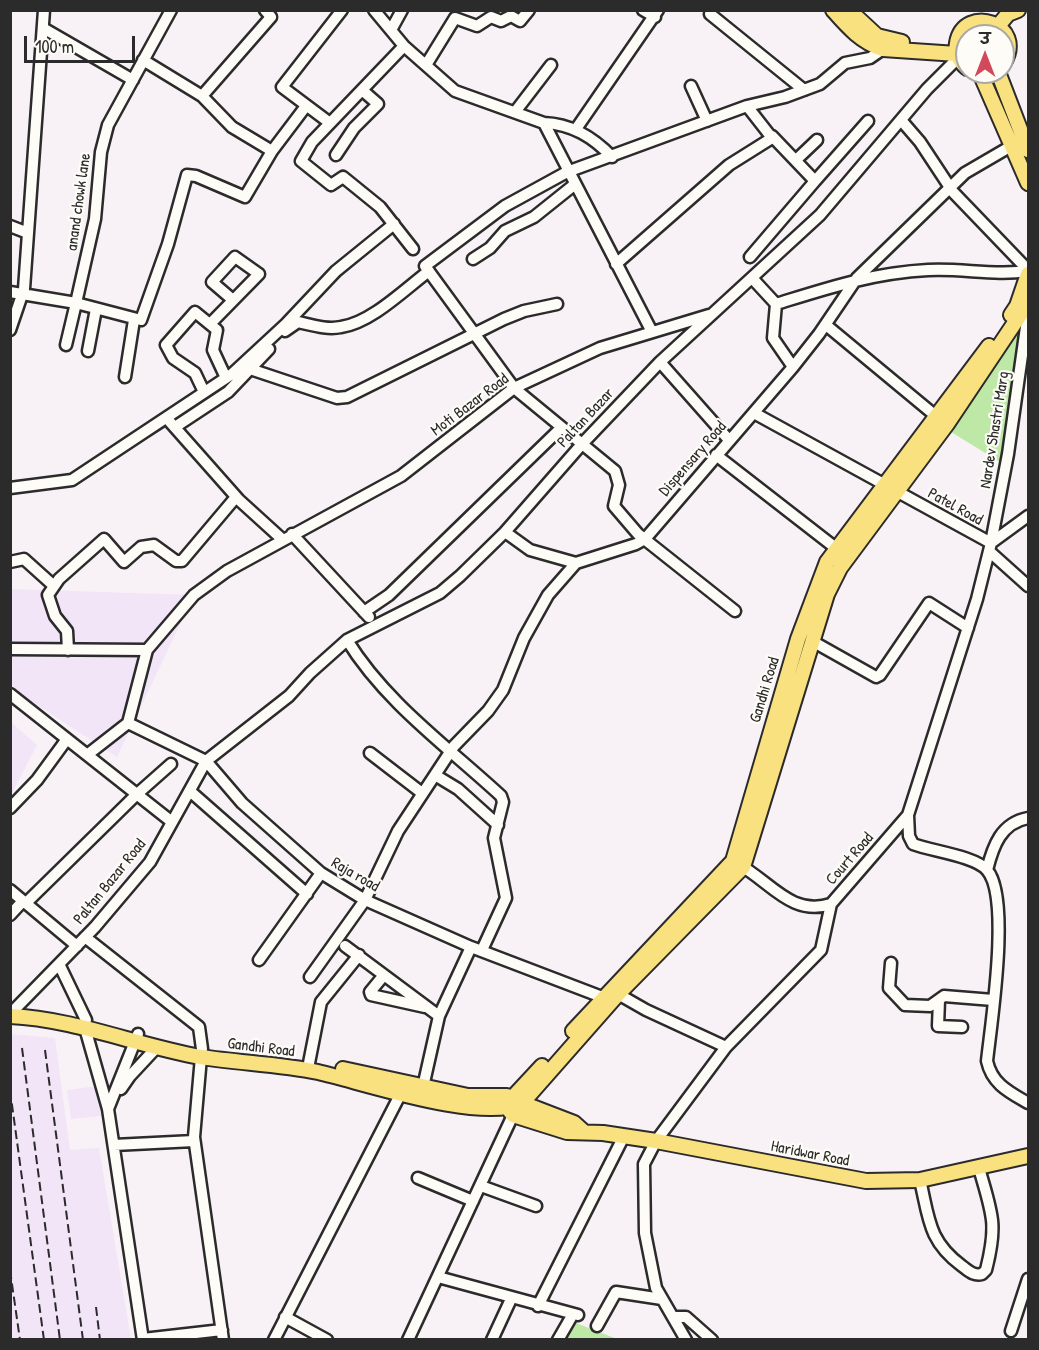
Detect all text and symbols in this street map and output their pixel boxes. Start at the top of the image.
scale bar [27,24,138,62]
north arrow [955,24,1015,84]
text: उ [980,27,990,49]
text: 100 m [35,34,74,59]
street label: anand chowk lane [63,152,95,252]
street label: Moti Bazar Road [427,370,513,440]
street label: Nardev Shastri Marg [976,370,1014,490]
street label: Paltan Bazar [554,384,618,452]
street label: Dispensary Road [655,418,731,500]
street label: Patel Road [924,484,986,530]
street label: Gandhi Road [746,655,784,725]
street label: Court Road [822,829,878,889]
street label: Paltan Bazar Road [70,835,150,929]
street label: Raja road [328,854,382,896]
street label: Gandhi Road [226,1034,296,1062]
street label: Haridwar Road [769,1137,851,1171]

